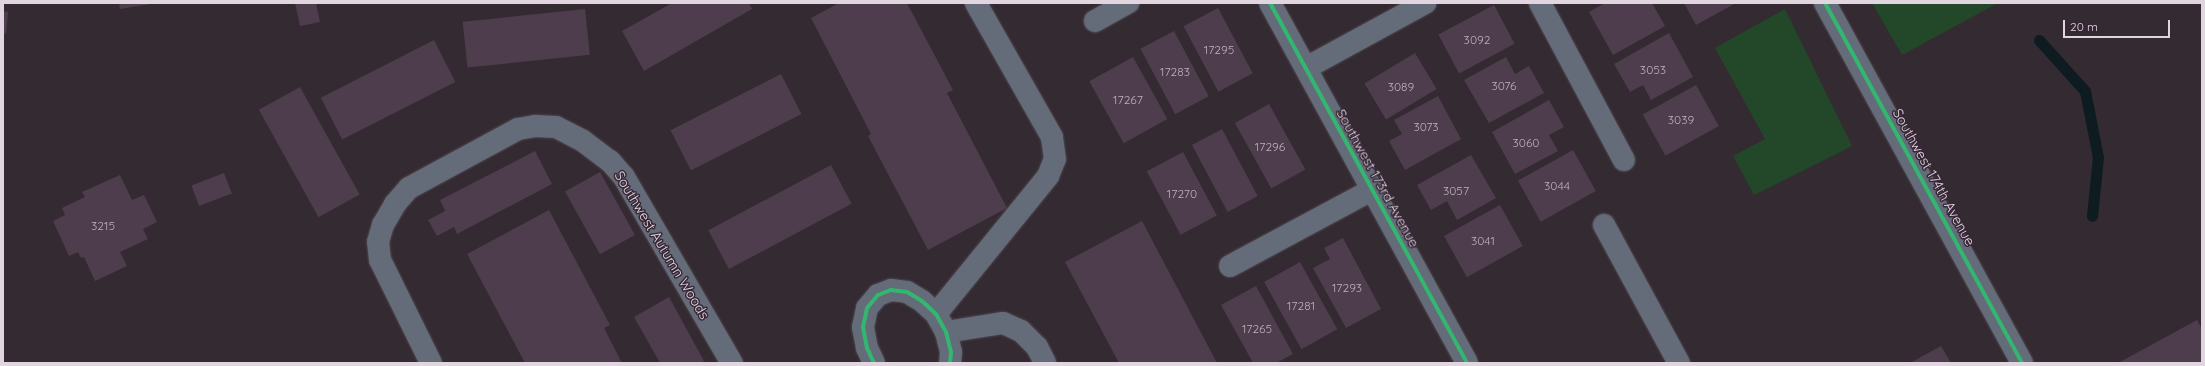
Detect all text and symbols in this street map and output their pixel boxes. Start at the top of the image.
scale bar [2065,12,2172,38]
text: 20 m [2070,19,2098,34]
house number: 3092 [1464,33,1490,47]
house number: 17295 [1204,43,1234,57]
house number: 3053 [1640,63,1666,77]
house number: 17283 [1160,65,1190,79]
house number: 3076 [1491,79,1517,93]
house number: 3089 [1388,80,1414,94]
house number: 17267 [1113,93,1143,107]
street label: Southwest 173rd Avenue [1333,106,1423,250]
street label: Southwest 174th Avenue [1889,106,1979,248]
house number: 3039 [1668,113,1694,127]
house number: 3073 [1413,120,1439,134]
house number: 3060 [1512,136,1540,150]
house number: 17296 [1255,140,1285,154]
street label: Southwest Autumn Woods [611,168,713,322]
house number: 3044 [1544,179,1570,193]
house number: 3057 [1443,184,1469,198]
house number: 17270 [1167,187,1197,201]
house number: 3215 [91,219,115,233]
house number: 3041 [1471,234,1495,248]
house number: 17293 [1332,281,1362,295]
house number: 17281 [1287,299,1315,313]
house number: 17265 [1242,322,1272,336]

